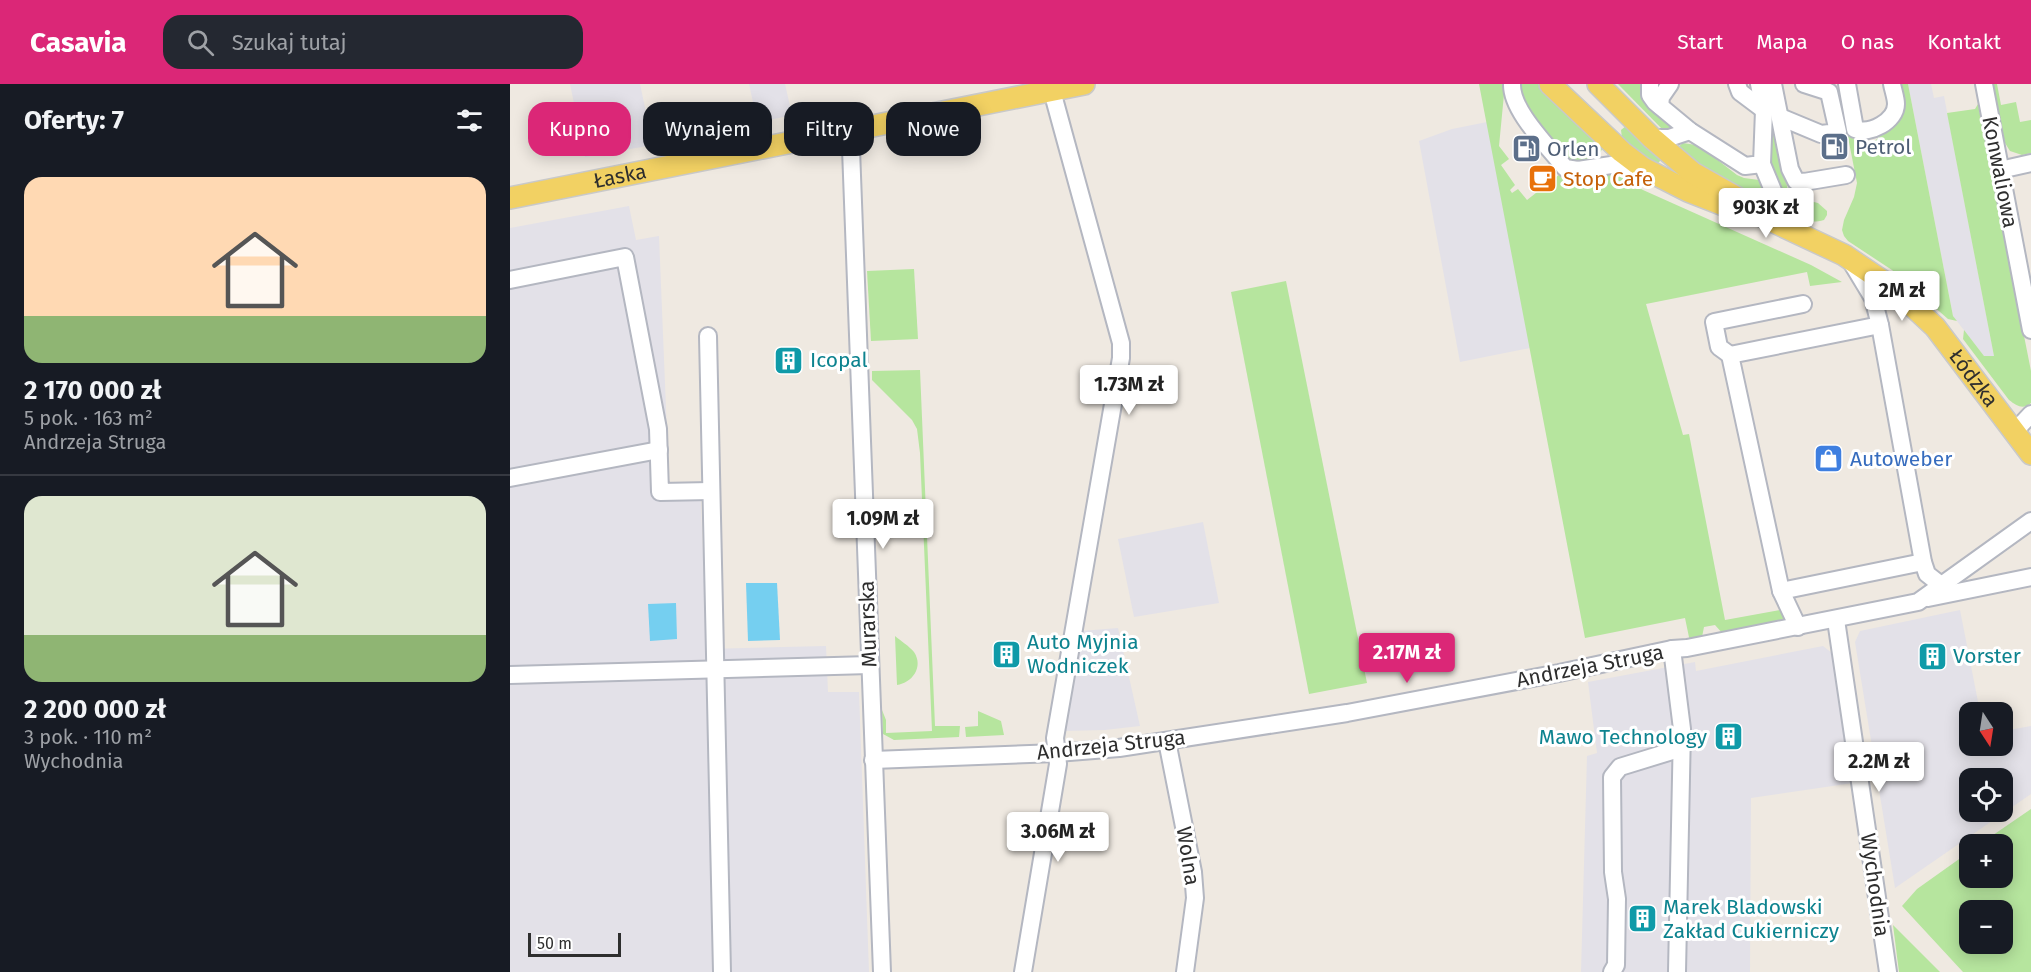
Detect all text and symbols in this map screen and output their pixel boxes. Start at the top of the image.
search box [163,15,583,69]
text: Casavia [30,26,127,59]
icon: search [184,26,217,59]
text: Szukaj tutaj [232,29,347,56]
text: Start [1677,29,1723,55]
text: Mapa [1756,29,1808,55]
text: O nas [1841,29,1894,55]
text: Kontakt [1927,29,2001,55]
chip: Kupno [528,102,631,156]
chip: Wynajem [643,102,772,156]
chip: Filtry [784,102,874,156]
chip: Nowe [886,102,981,156]
icon: filters [453,104,486,137]
text: Oferty: 7 [24,105,124,136]
street label: Konwaliowa [1976,114,2024,230]
fuel station icon: Petrol [1818,131,1850,163]
fuel station icon: Orlen [1510,133,1542,165]
place label: Petrol [1855,134,1912,160]
place label: Orlen [1547,136,1599,162]
street label: Łaska [591,158,649,194]
cafe icon: Stop Cafe [1526,163,1558,195]
place label: Stop Cafe [1563,166,1653,192]
pin: 903K zł [1711,188,1821,239]
text: 903K zł [1733,195,1799,219]
icon: home [201,216,309,324]
pin: 2M zł [1860,271,1944,322]
text: 2M zł [1879,278,1925,302]
building icon: Icopal [773,344,805,376]
street label: Łódzka [1943,344,2004,412]
place label: Icopal [810,347,868,373]
pin: 1.73M zł [1067,365,1191,416]
text: 1.73M zł [1094,372,1164,396]
text: 2 170 000 zł [24,375,162,406]
text: 5 pok. · 163 m² [24,406,153,430]
text: Andrzeja Struga [24,430,166,454]
shop icon: Autoweber [1813,443,1845,475]
place label: Autoweber [1850,446,1952,472]
pin: 1.09M zł [821,499,945,550]
text: 1.09M zł [846,506,920,530]
icon: home [201,535,309,643]
street label: Murarska [853,580,883,668]
place label: Auto Myjnia Wodniczek [1027,629,1139,679]
pin: 2.17M zł [1345,633,1469,684]
building icon: Auto Myjnia Wodniczek [990,638,1022,670]
street label: Andrzeja Struga [1514,639,1666,693]
text: 2.17M zł [1373,640,1441,664]
building icon: Vorster [1916,640,1948,672]
place label: Vorster [1953,643,2021,669]
text: 2 200 000 zł [24,694,166,725]
north arrow [1959,702,2013,756]
map controls [1959,702,2013,954]
building icon: Mawo Technology [1712,721,1744,753]
street label: Andrzeja Struga [1035,724,1187,766]
place label: Mawo Technology [1539,724,1708,750]
text: 3 pok. · 110 m² [24,725,152,749]
pin: 2.2M zł [1824,742,1934,793]
text: Wychodnia [24,749,123,773]
text: 2.2M zł [1848,749,1910,773]
button: locate [1959,768,2013,822]
pin: 3.06M zł [996,812,1120,863]
text: 3.06M zł [1021,819,1095,843]
street label: Wolna [1171,825,1205,887]
street label: Wychodnia [1855,831,1895,939]
button: + [1959,834,2013,888]
place label: Marek Bladowski Zakład Cukierniczy [1663,894,1840,944]
button: − [1959,900,2013,954]
building icon: Marek Bladowski Zakład Cukierniczy [1626,903,1658,935]
scale bar [528,930,621,958]
text: 50 m [537,934,572,953]

